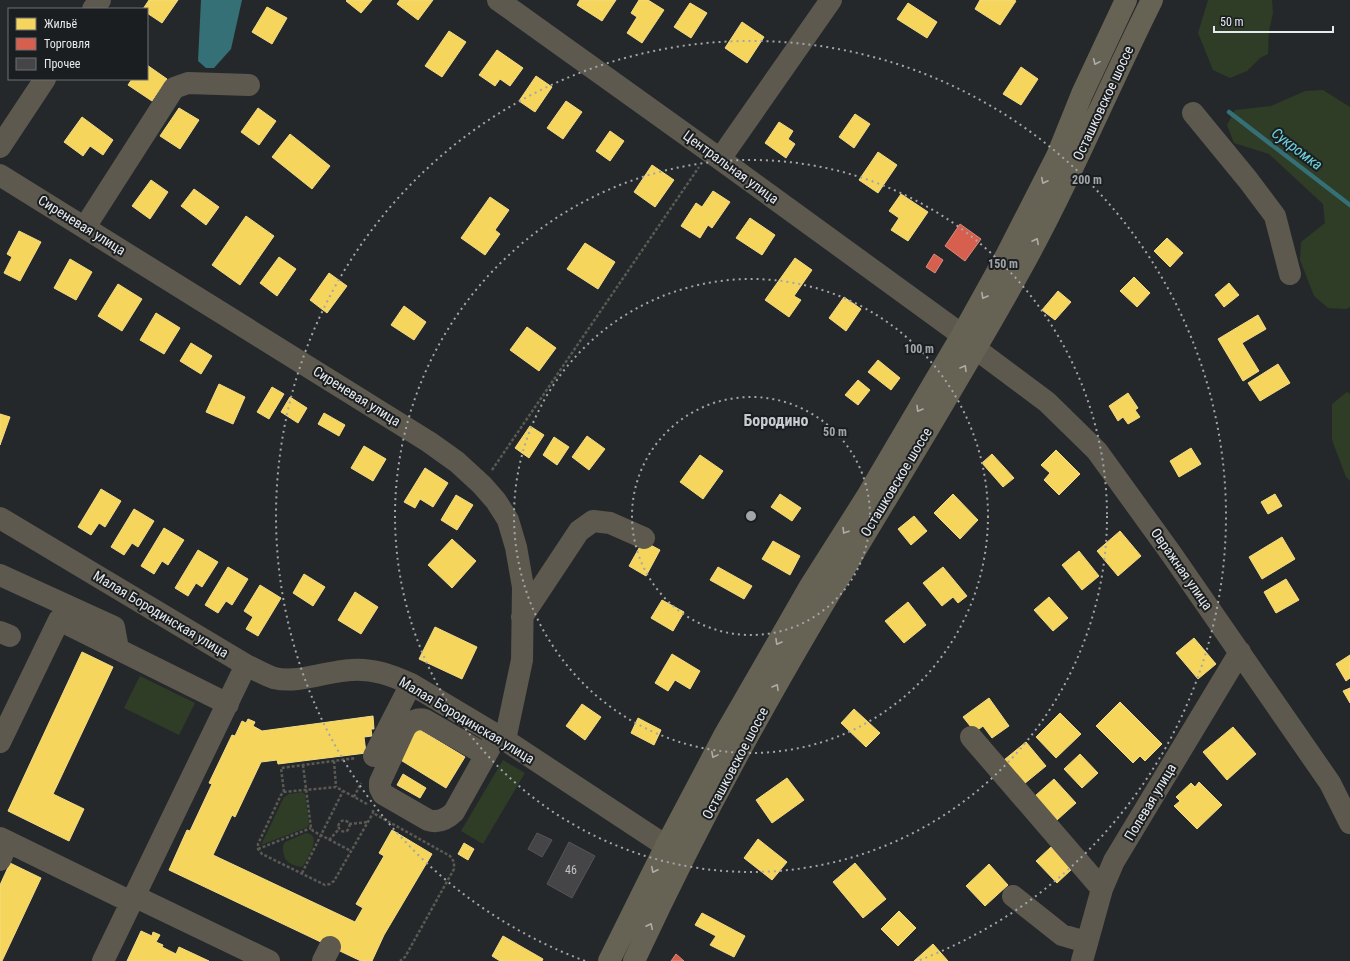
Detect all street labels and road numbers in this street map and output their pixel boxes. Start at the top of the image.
street label: Осташковское шоссе [1070,43,1137,163]
street label: Центральная улица [680,127,782,207]
street label: Сиреневая улица [35,192,129,258]
street label: Сиреневая улица [310,363,404,429]
street label: Осташковское шоссе [857,424,935,539]
street label: Овражная улица [1148,525,1216,613]
street label: Малая Бородинская улица [91,567,231,661]
street label: Малая Бородинская улица [397,673,537,767]
street label: Осташковское шоссе [699,704,771,822]
street label: Полевая улица [1121,761,1179,843]

